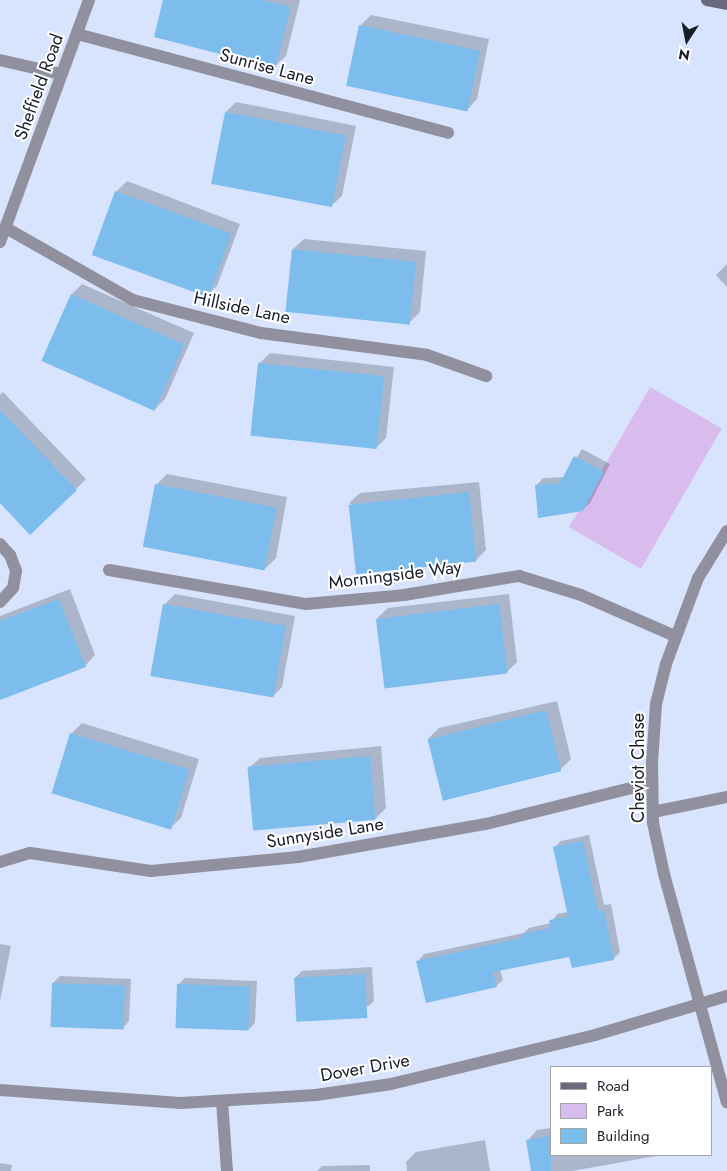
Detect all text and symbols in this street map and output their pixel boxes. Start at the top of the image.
north arrow [662,15,712,65]
street label: Sheffield Road [10,31,68,143]
street label: Sunrise Lane [217,44,317,90]
text: N [677,44,692,66]
street label: Hillside Lane [192,287,292,329]
street label: Morningside Way [327,556,463,594]
street label: Cheviot Chase [627,713,649,823]
street label: Sunnyside Lane [265,813,385,853]
street label: Dover Drive [319,1050,411,1086]
legend [550,1066,712,1156]
text: Road [597,1075,629,1097]
text: Park [597,1100,624,1122]
text: Building [597,1125,649,1147]

